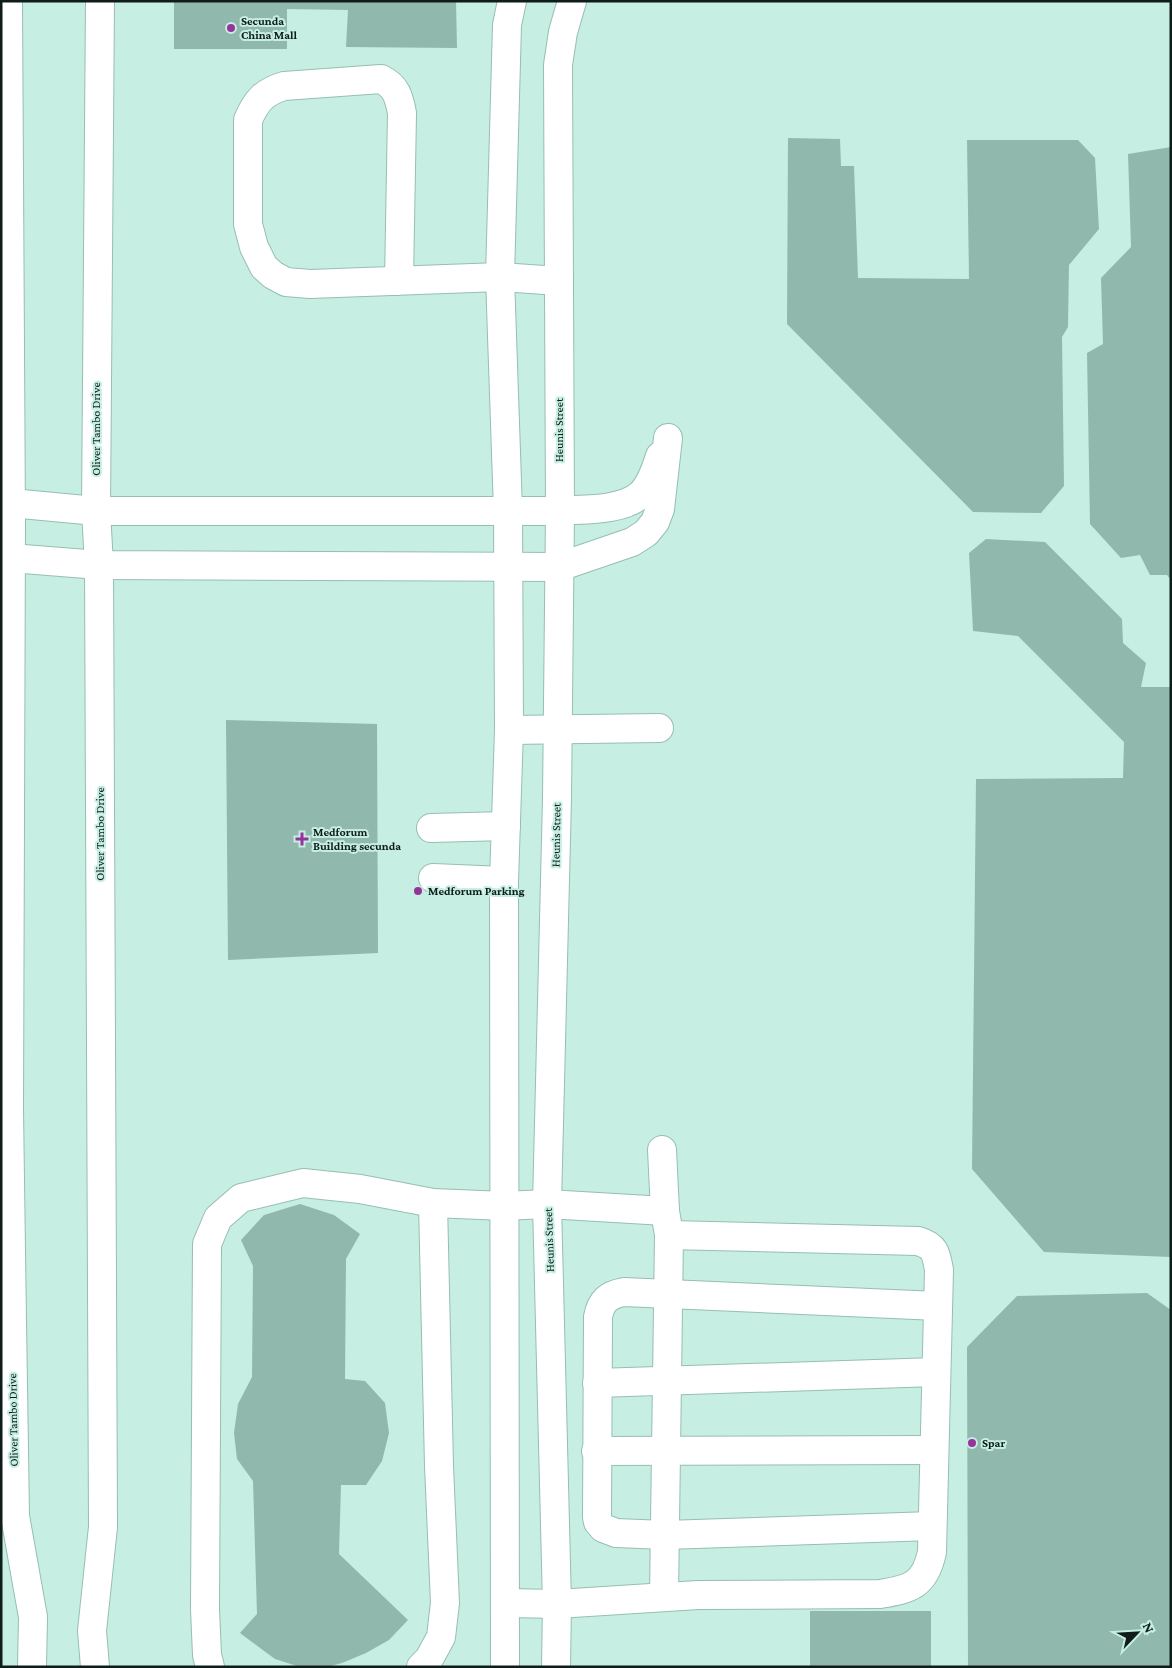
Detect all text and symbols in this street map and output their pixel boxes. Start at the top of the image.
place label: Secunda China Mall [241,14,297,42]
marker: Secunda China Mall [225,22,237,34]
street label: Oliver Tambo Drive [89,382,103,476]
street label: Heunis Street [552,397,566,462]
street label: Oliver Tambo Drive [93,787,107,881]
street label: Heunis Street [548,802,564,867]
place label: Medforum Building secunda [313,825,401,853]
marker: Medforum Building secunda [295,832,309,846]
place label: Medforum Parking [428,884,525,898]
marker: Medforum Parking [412,885,424,897]
street label: Heunis Street [541,1207,557,1272]
street label: Oliver Tambo Drive [5,1373,21,1467]
place label: Spar [982,1436,1005,1450]
marker: Spar [966,1437,978,1449]
north arrow [1112,1608,1162,1658]
text: N [1140,1620,1158,1636]

